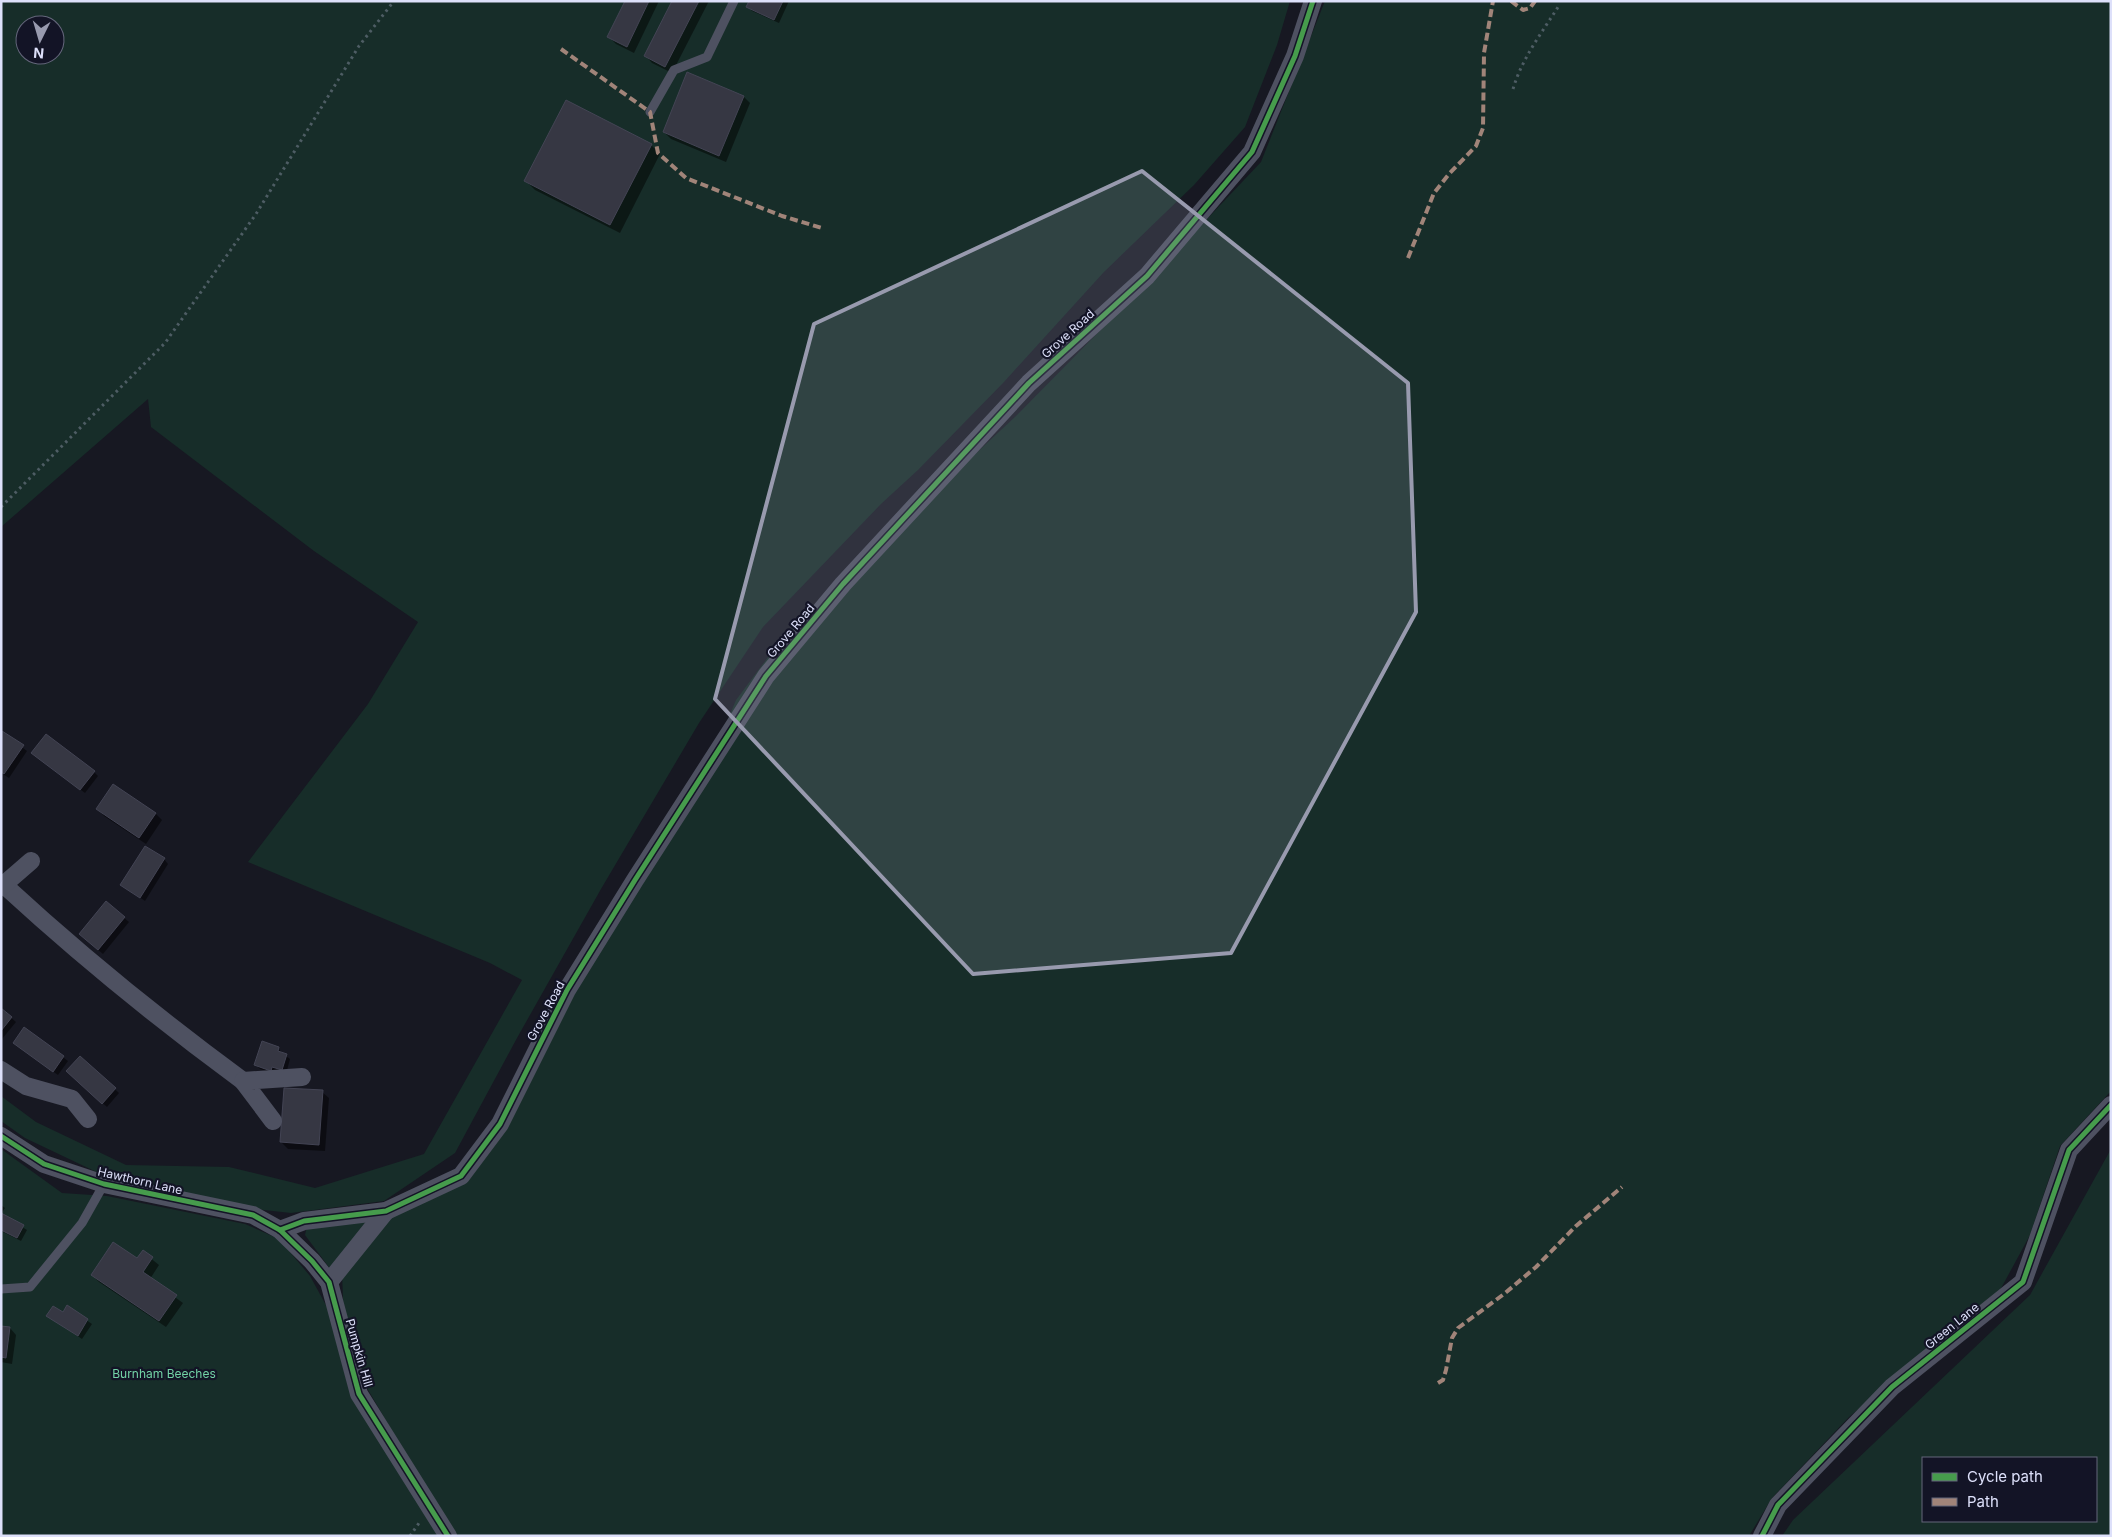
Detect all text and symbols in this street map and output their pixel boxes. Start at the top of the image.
north arrow [15,15,65,65]
text: N [33,45,45,62]
street label: Grove Road [1038,306,1097,361]
street label: Grove Road [764,601,818,661]
street label: Grove Road [523,978,568,1043]
street label: Hawthorn Lane [96,1163,184,1198]
street label: Green Lane [1922,1299,1982,1352]
street label: Pumpkin Hill [343,1317,376,1389]
park label: Burnham Beeches [112,1366,216,1381]
legend [1922,1457,2097,1522]
text: Cycle path [1967,1467,2043,1486]
text: Path [1967,1492,1999,1511]

